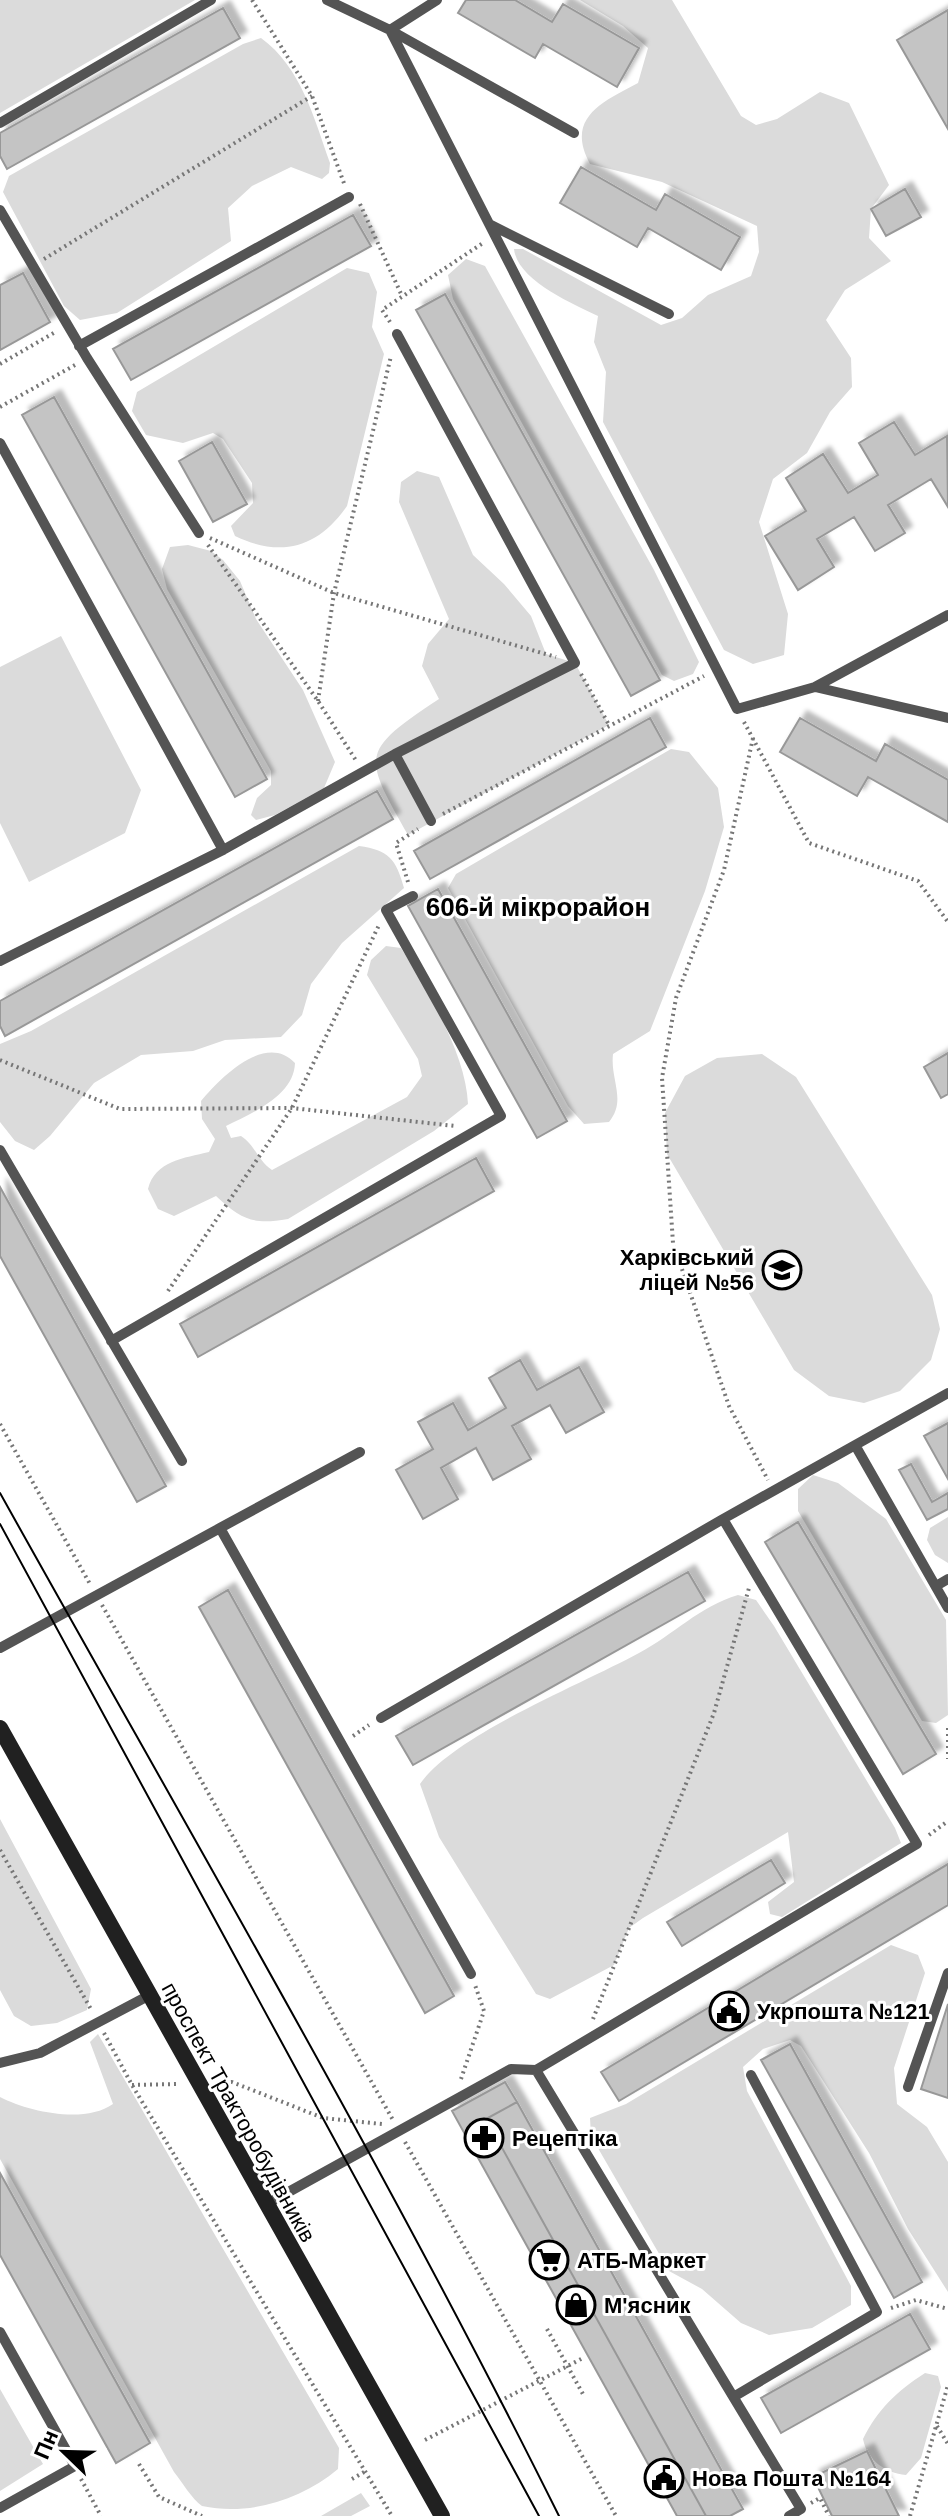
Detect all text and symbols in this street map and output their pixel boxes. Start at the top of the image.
district label: 606-й мікрорайон [426,892,650,922]
place label: Харківський ліцей №56 [620,1245,754,1295]
school or university icon: Харківський ліцей №56 [761,1249,803,1291]
street label: проспект Тракторобудівників [157,1978,321,2246]
public building icon: Укрпошта №121 [708,1990,750,2032]
place label: Укрпошта №121 [757,1999,930,2024]
pharmacy icon: Рецептіка [463,2117,505,2159]
place label: Рецептіка [512,2126,618,2151]
supermarket icon: АТБ-Маркет [528,2239,570,2281]
place label: АТБ-Маркет [577,2248,707,2273]
shop icon: М'ясник [555,2284,597,2326]
place label: М'ясник [604,2293,691,2318]
north arrow [24,2412,104,2492]
text: Пн [29,2426,63,2463]
public building icon: Нова Пошта №164 [643,2457,685,2499]
place label: Нова Пошта №164 [692,2466,892,2491]

